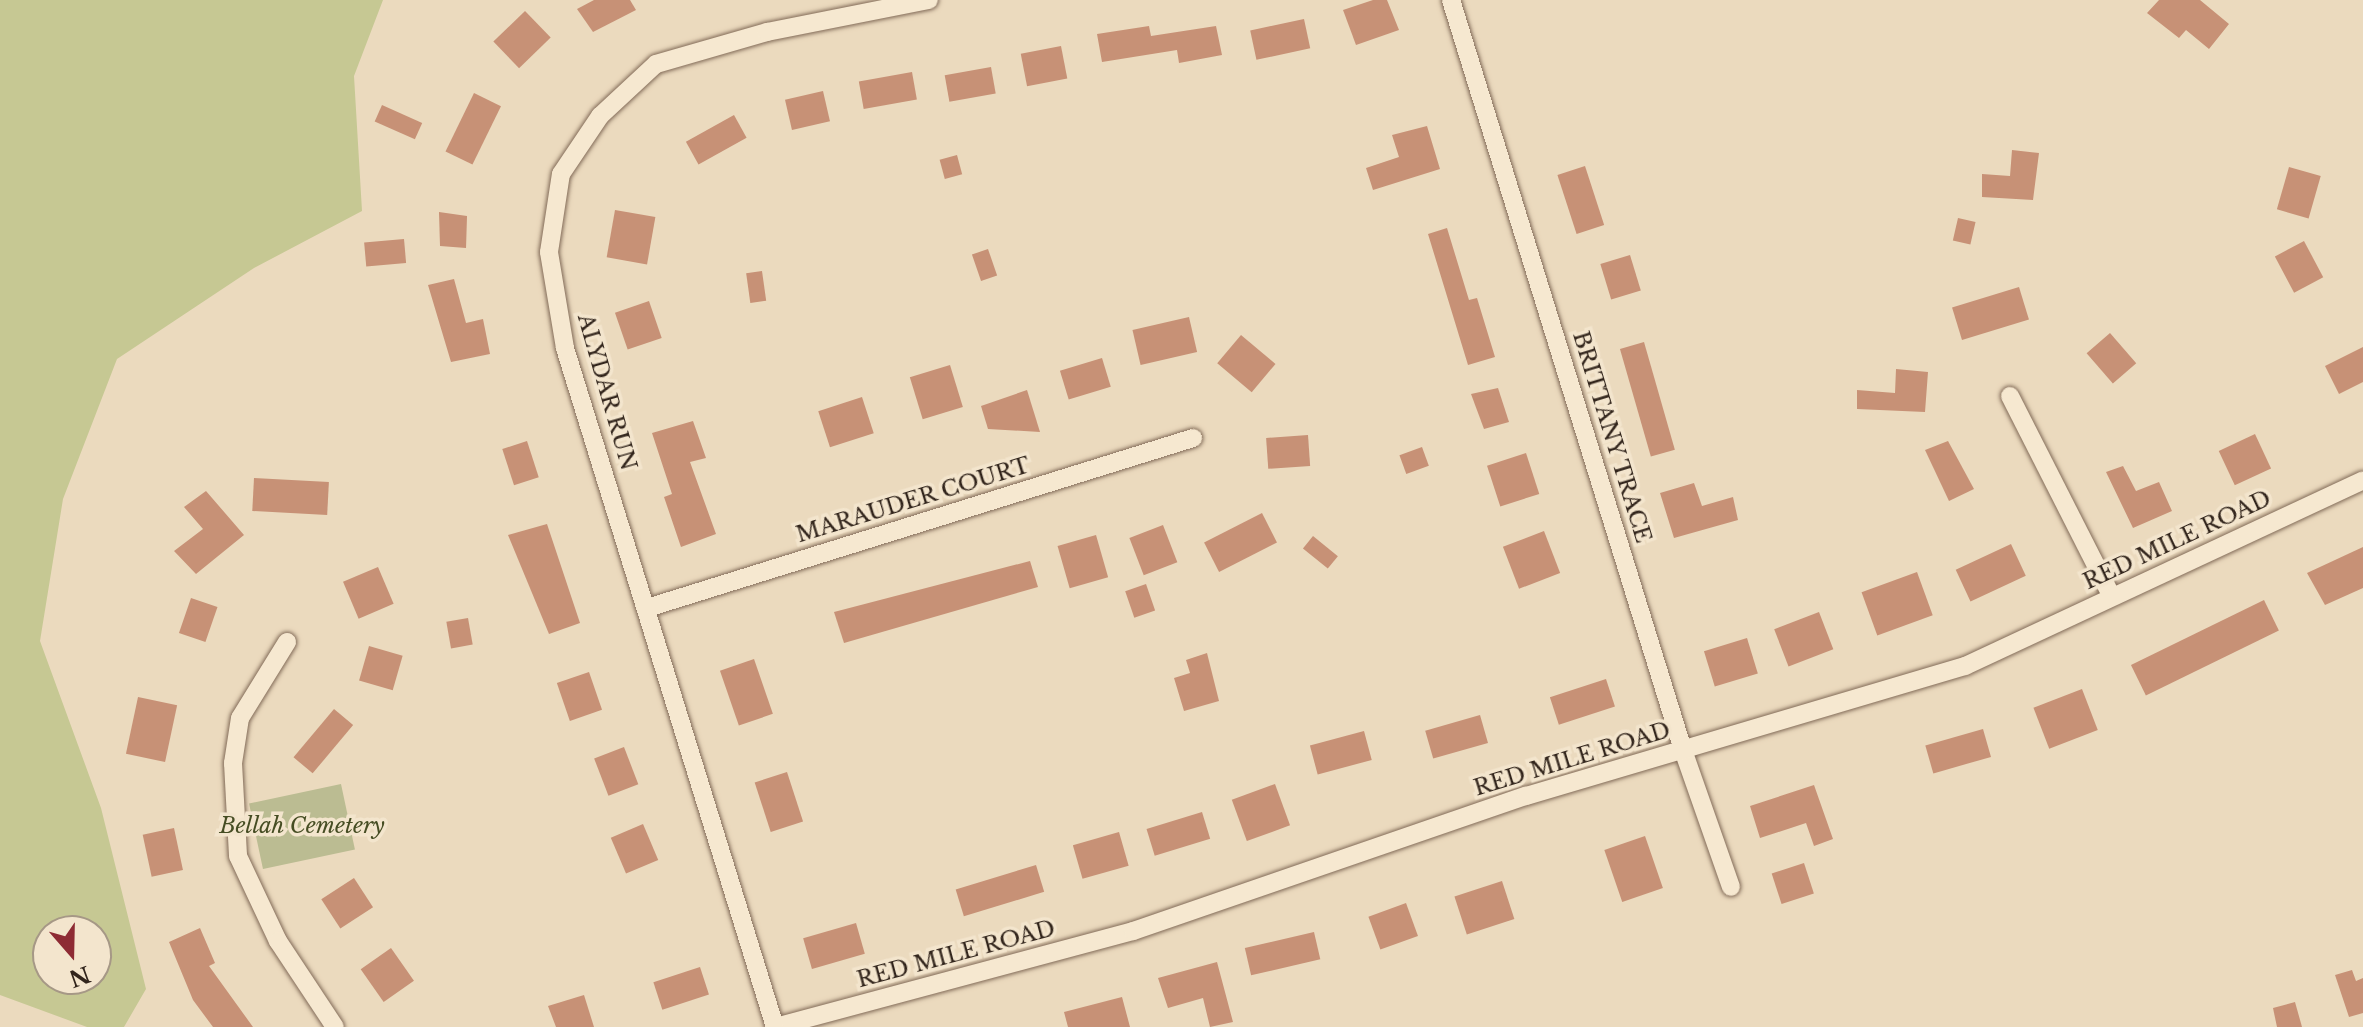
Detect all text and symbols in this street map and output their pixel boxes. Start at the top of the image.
street label: ALYDAR RUN [572,310,642,474]
street label: BRITTANY TRACE [1567,327,1657,547]
street label: MARAUDER COURT [793,452,1033,548]
street label: RED MILE ROAD [2079,485,2275,595]
street label: RED MILE ROAD [1471,717,1673,801]
park label: Bellah Cemetery [219,813,385,839]
north arrow [32,915,112,995]
street label: RED MILE ROAD [854,915,1058,993]
text: N [65,960,94,992]

